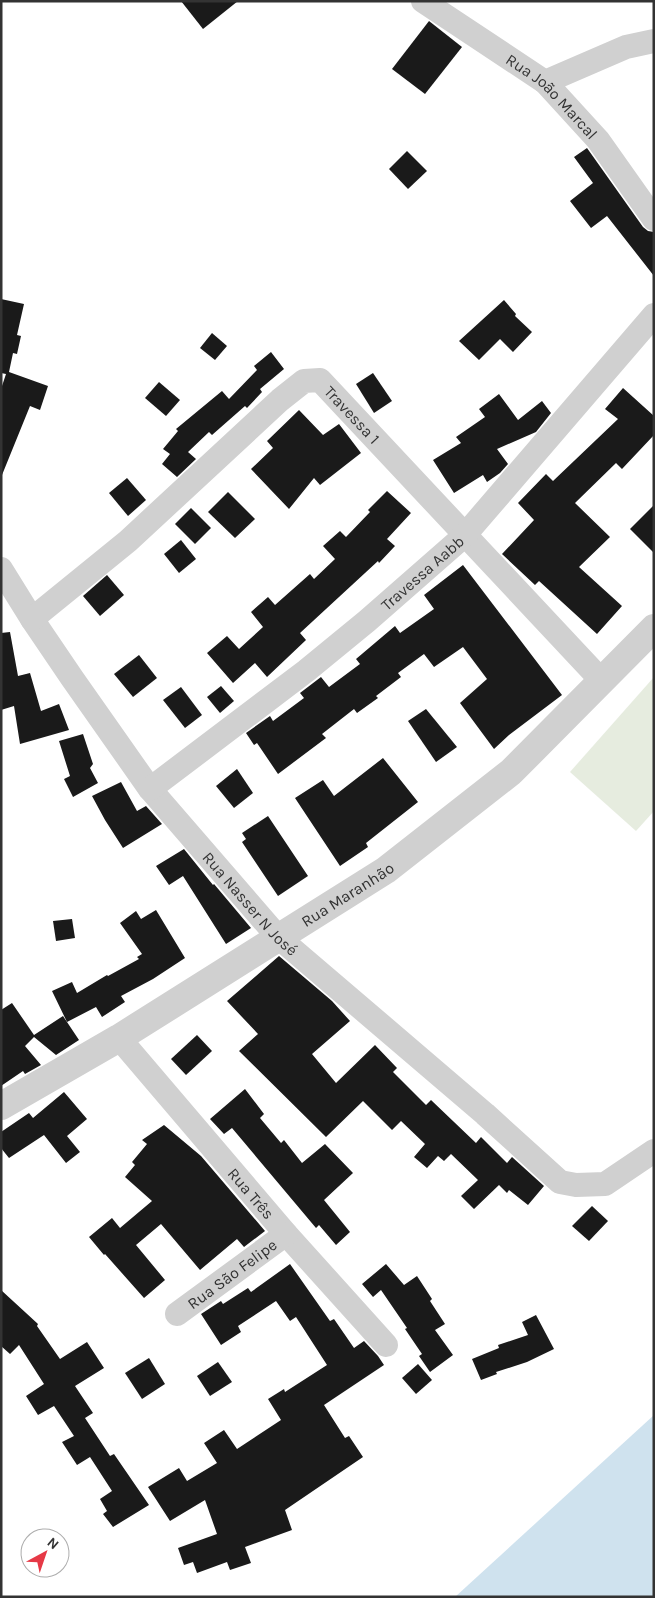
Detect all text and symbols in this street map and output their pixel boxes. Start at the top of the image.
street label: Rua João Marcal [503,49,602,143]
street label: Travessa 1 [321,382,384,447]
street label: Travessa Aabb [377,531,468,614]
street label: Rua Nasser N José [199,848,302,959]
street label: Rua Maranhão [297,858,398,931]
street label: Rua Três [224,1164,278,1223]
street label: Rua São Felipe [183,1235,280,1313]
north arrow [20,1528,70,1578]
text: N [44,1534,62,1553]

